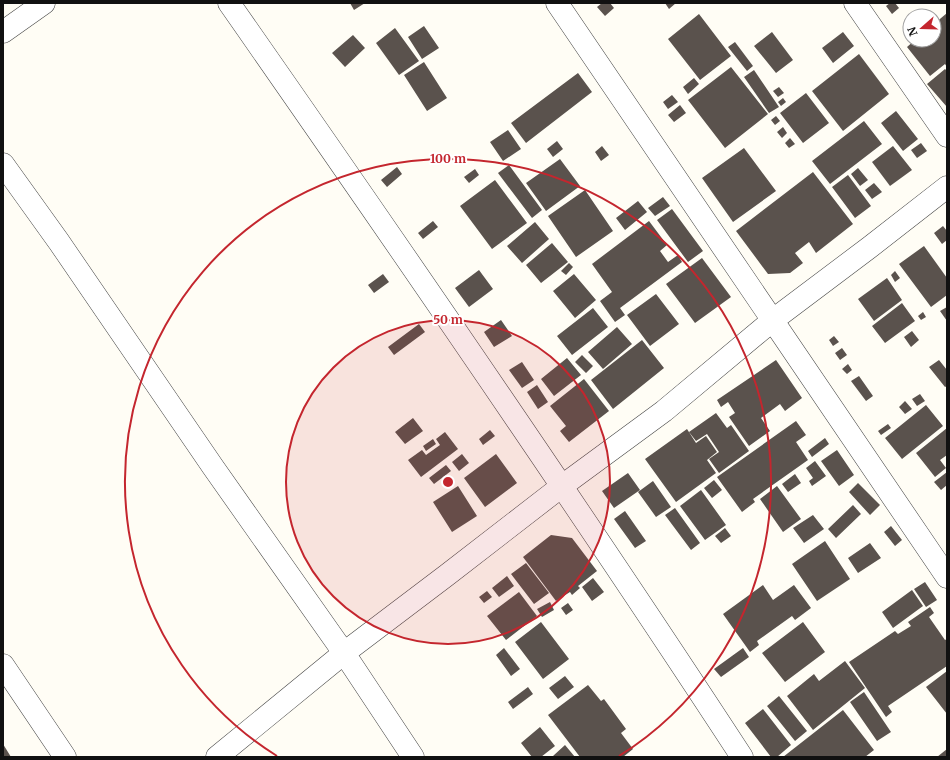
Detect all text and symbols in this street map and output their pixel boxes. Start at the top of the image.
north arrow [902,8,942,48]
text: N [904,25,921,38]
text: 100 m [430,151,466,166]
text: 50 m [433,312,463,327]
centre of rings [441,475,455,489]

